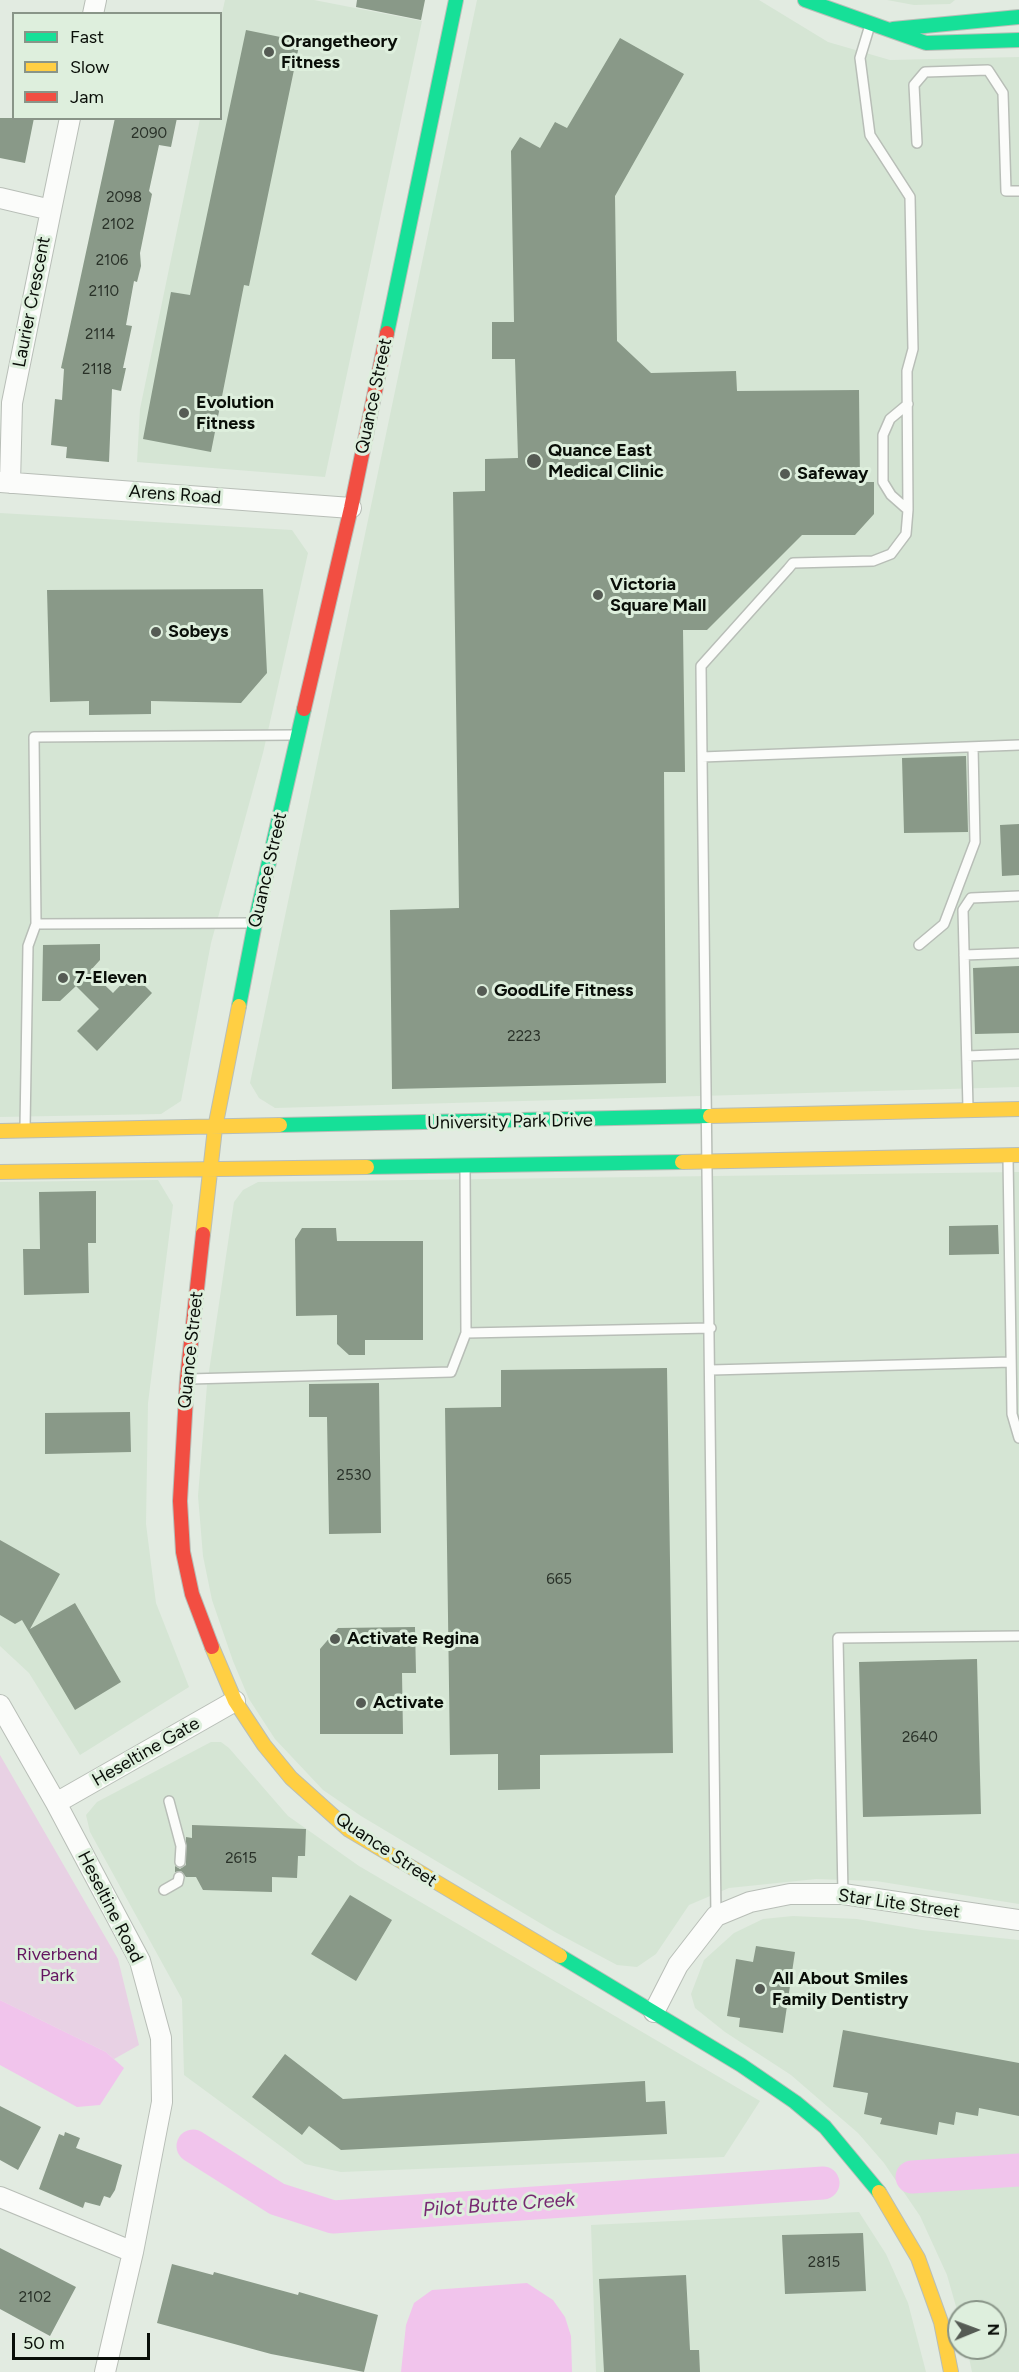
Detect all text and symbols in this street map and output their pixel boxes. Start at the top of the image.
legend [12,12,222,120]
text: Fast [70,26,104,48]
place label: Orangetheory Fitness [281,31,398,74]
marker: Orangetheory Fitness [262,45,276,59]
text: Slow [70,56,109,78]
text: Jam [70,86,104,108]
house number: 2090 [131,125,167,143]
house number: 2098 [106,189,142,207]
house number: 2102 [102,216,134,234]
street label: Laurier Crescent [9,235,55,369]
house number: 2106 [96,252,128,270]
house number: 2110 [89,283,119,301]
house number: 2114 [85,326,115,344]
street label: Quance Street [351,336,397,456]
house number: 2118 [82,361,112,379]
place label: Evolution Fitness [196,392,274,434]
marker: Evolution Fitness [177,406,191,420]
place label: Quance East Medical Clinic [548,440,664,482]
marker: Quance East Medical Clinic [525,452,543,470]
place label: Safeway [797,463,868,485]
marker: Safeway [778,467,792,481]
street label: Arens Road [128,481,222,509]
place label: Victoria Square Mall [610,574,706,616]
marker: Victoria Square Mall [591,588,605,602]
place label: Sobeys [168,621,228,643]
marker: Sobeys [149,625,163,639]
street label: Quance Street [244,810,292,930]
place label: 7-Eleven [75,967,147,989]
marker: 7-Eleven [56,971,70,985]
place label: GoodLife Fitness [494,980,633,1002]
marker: GoodLife Fitness [475,984,489,998]
house number: 2223 [507,1028,541,1046]
street label: University Park Drive [427,1110,593,1134]
street label: Quance Street [174,1290,208,1410]
house number: 2530 [337,1467,371,1485]
house number: 665 [546,1571,572,1589]
place label: Activate Regina [347,1628,479,1650]
marker: Activate Regina [328,1632,342,1646]
place label: Activate [373,1692,444,1714]
marker: Activate [354,1696,368,1710]
street label: Heseltine Gate [89,1713,203,1791]
house number: 2640 [902,1729,938,1747]
street label: Quance Street [331,1808,441,1892]
street label: Heseltine Road [73,1848,147,1966]
house number: 2615 [225,1850,257,1868]
street label: Star Lite Street [837,1885,961,1923]
park label: Riverbend Park [16,1944,98,1986]
place label: All About Smiles Family Dentistry [772,1968,908,2010]
marker: All About Smiles Family Dentistry [753,1982,767,1996]
water label: Pilot Butte Creek [422,2188,576,2222]
house number: 2815 [808,2254,840,2272]
house number: 2102 [19,2289,51,2307]
north arrow [947,2300,1007,2360]
scale bar [15,2321,153,2359]
text: N [984,2323,1003,2336]
text: 50 m [23,2332,65,2354]

